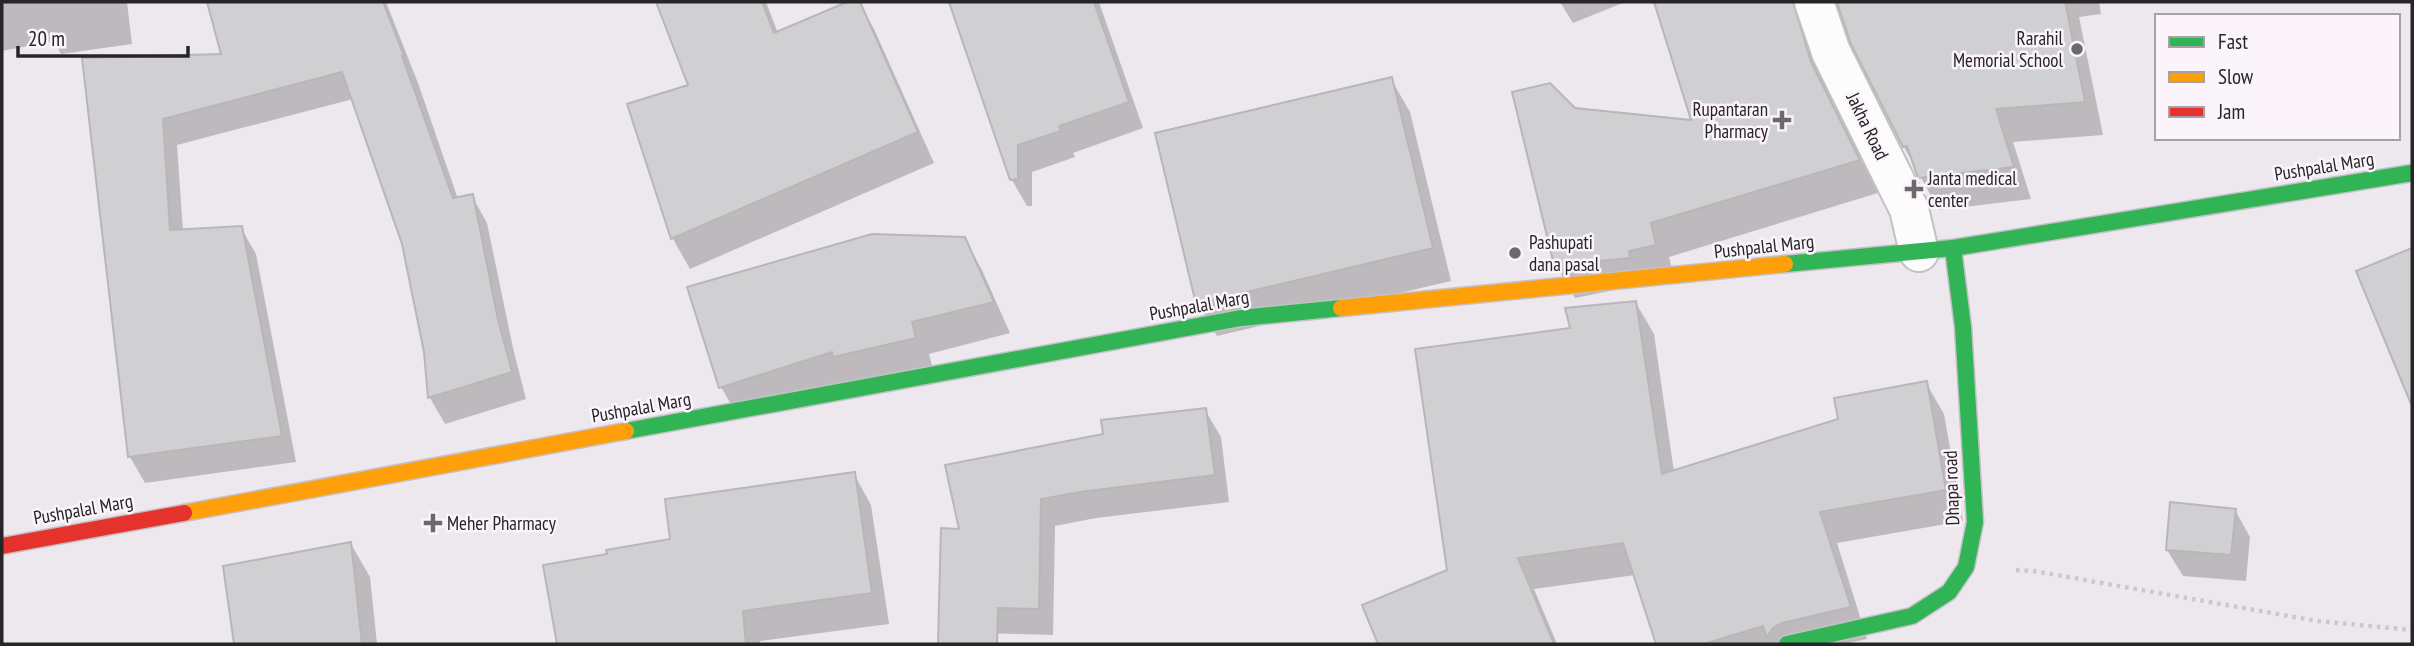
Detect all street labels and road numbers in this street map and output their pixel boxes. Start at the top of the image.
street label: Jakha Road [1841,87,1895,164]
street label: Pushpalal Marg [2272,146,2376,186]
street label: Pushpalal Marg [1713,229,1815,263]
street label: Pushpalal Marg [1147,284,1251,326]
street label: Pushpalal Marg [589,386,693,428]
street label: Dhapa road [1938,450,1964,526]
street label: Pushpalal Marg [31,488,135,530]

